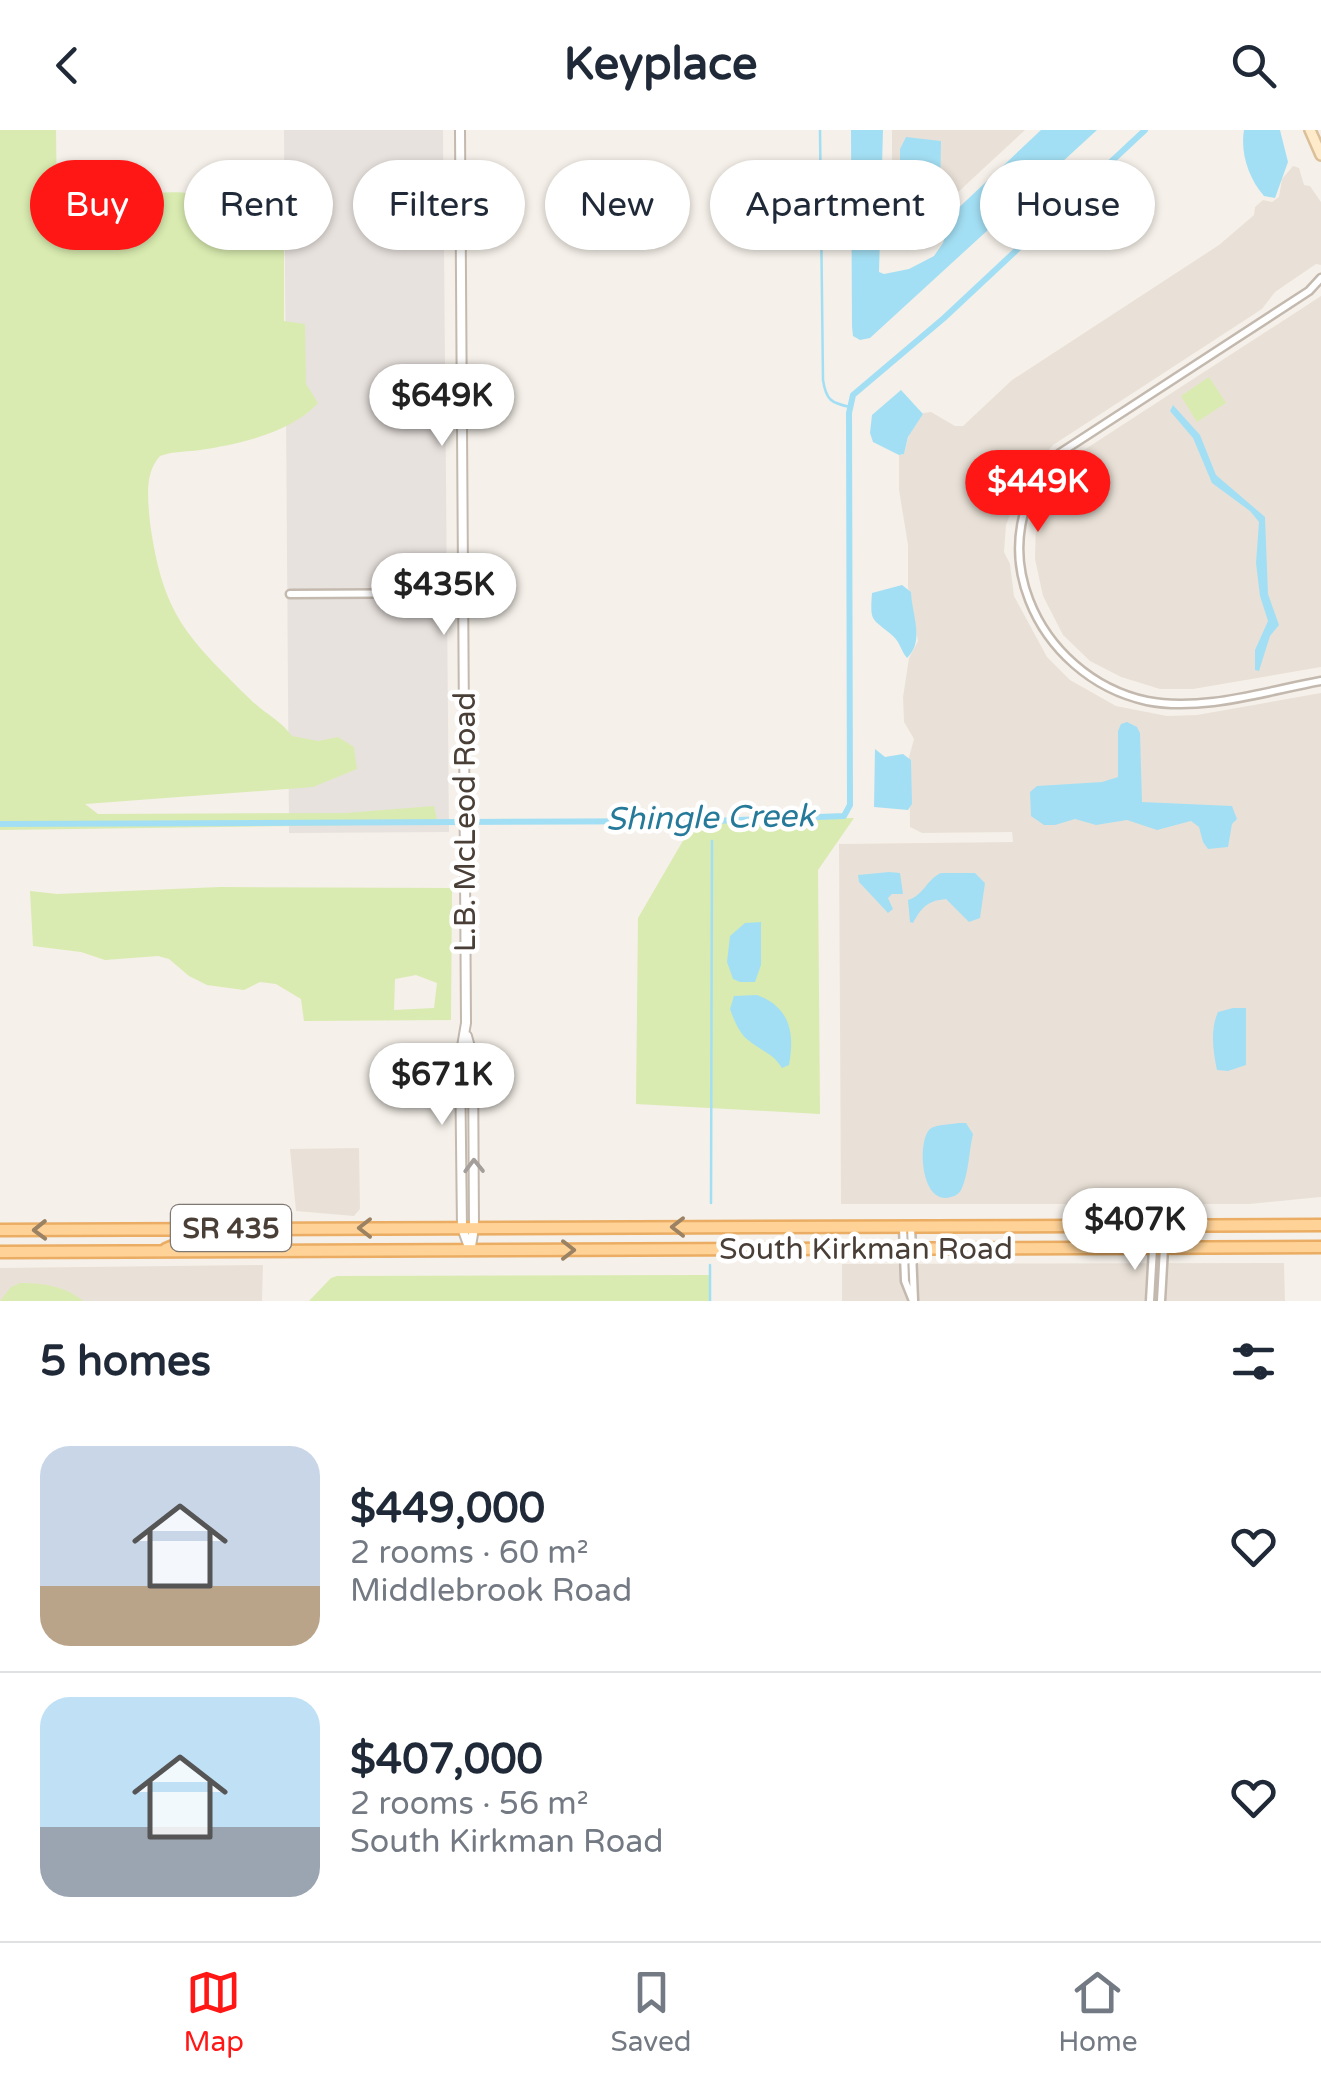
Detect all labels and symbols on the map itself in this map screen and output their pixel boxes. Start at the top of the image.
pin: $649K [372,364,512,449]
pin: $449K [968,450,1108,535]
pin: $435K [374,553,514,638]
street label: L.B. McLeod Road [447,692,484,952]
water label: Shingle Creek [605,797,817,839]
pin: $671K [372,1043,512,1128]
one-way arrow [463,1158,485,1174]
pin: $407K [1065,1188,1205,1273]
road number: SR 435 [171,1205,291,1251]
one-way arrow [670,1216,686,1238]
one-way arrow [356,1217,372,1239]
one-way arrow [31,1219,46,1241]
street label: South Kirkman Road [719,1231,1013,1268]
one-way arrow [560,1239,576,1261]

